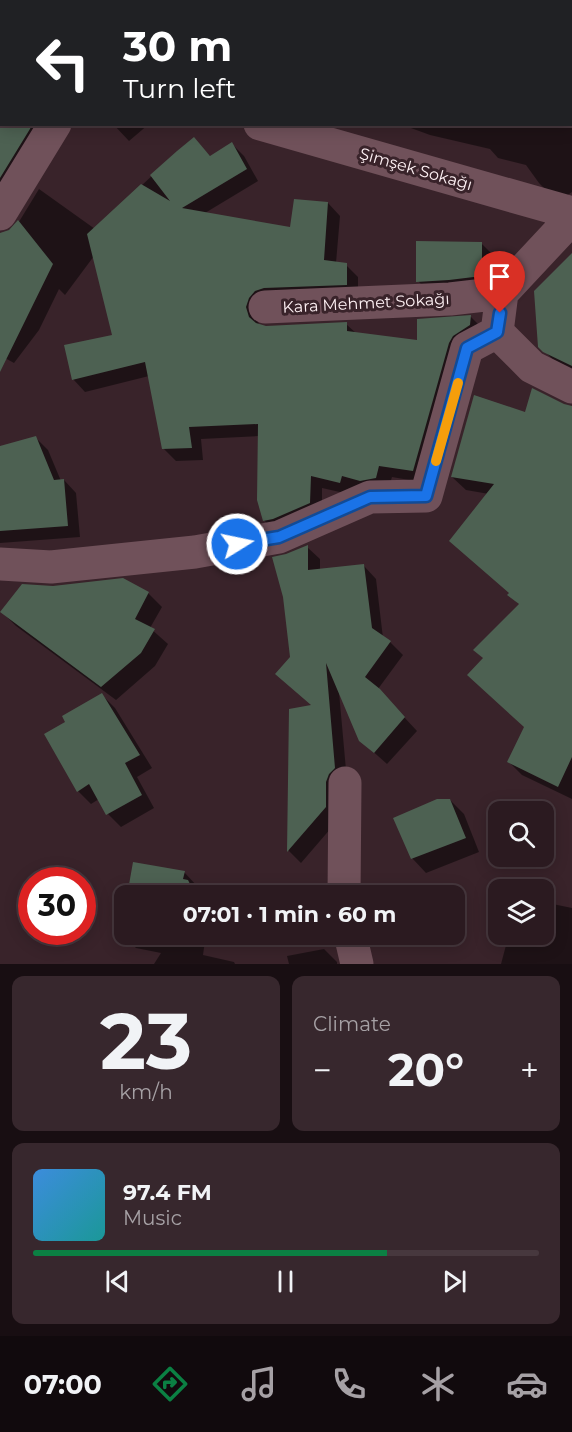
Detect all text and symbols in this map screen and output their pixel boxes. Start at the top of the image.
text: 30 m [123,20,232,72]
icon: left [24,24,102,102]
text: Turn left [123,72,236,105]
street label: Şimşek Sokağı [357,144,475,194]
pin [474,251,525,313]
icon: arrive [483,260,516,293]
street label: Kara Mehmet Sokağı [282,289,450,317]
position arrow [205,512,269,576]
map controls [488,801,554,945]
button: search [488,801,554,867]
speed limit sign: 30 [18,867,96,945]
button: layers [488,879,554,945]
text: 07:01 · 1 min · 60 m [183,901,396,928]
text: 23 [100,993,192,1089]
text: Climate [313,1012,391,1036]
text: 20° [388,1042,464,1097]
text: − [313,1050,332,1090]
text: + [520,1050,539,1090]
text: km/h [119,1080,173,1104]
text: 97.4 FM [123,1179,212,1206]
text: Music [123,1206,182,1230]
icon: previous [101,1265,134,1298]
icon: pause [269,1265,302,1298]
icon: next [438,1265,471,1298]
icon: directions [149,1363,191,1405]
icon: music [238,1363,280,1405]
icon: phone [328,1363,370,1405]
icon: climate [417,1363,459,1405]
icon: car [506,1363,548,1405]
text: 07:00 [24,1368,102,1401]

